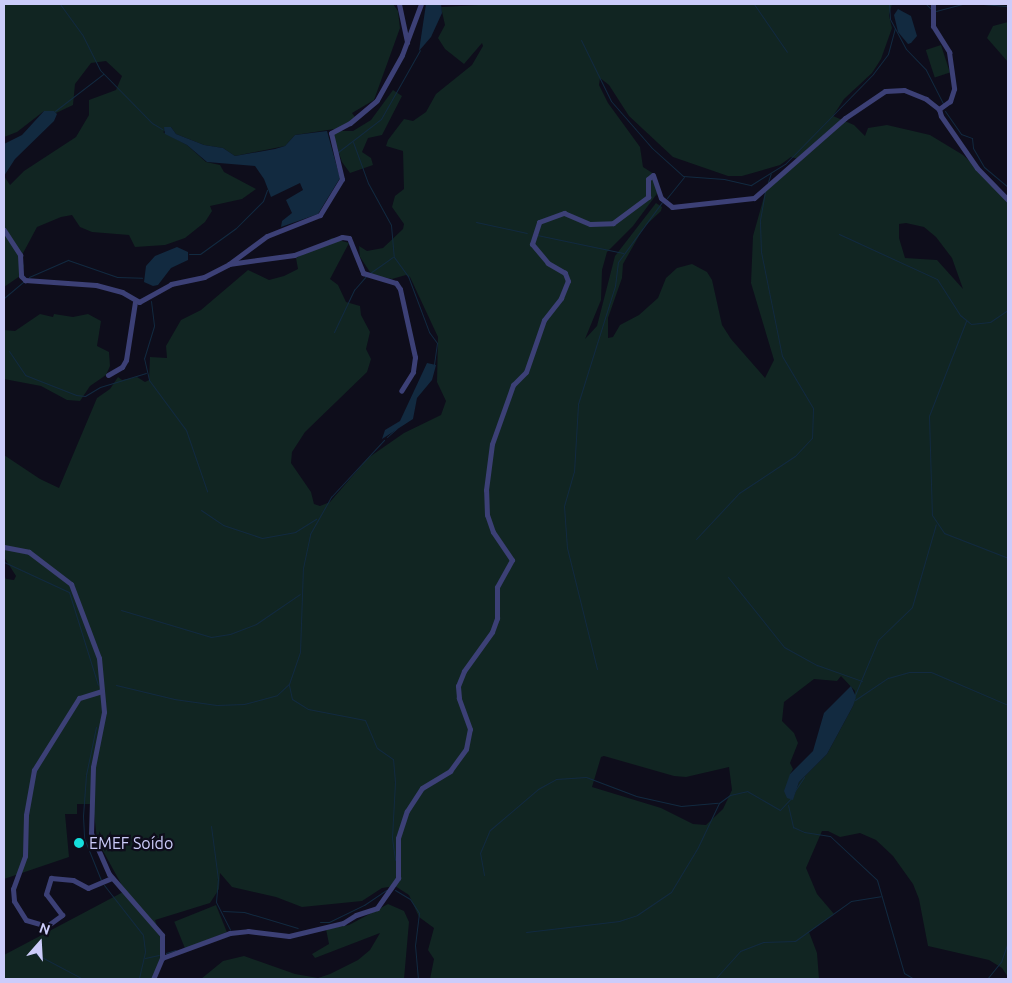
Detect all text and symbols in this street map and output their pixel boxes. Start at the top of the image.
place label: EMEF Soído [89,833,173,853]
marker: EMEF Soído [73,837,85,849]
north arrow [15,918,65,968]
text: N [37,920,52,938]

